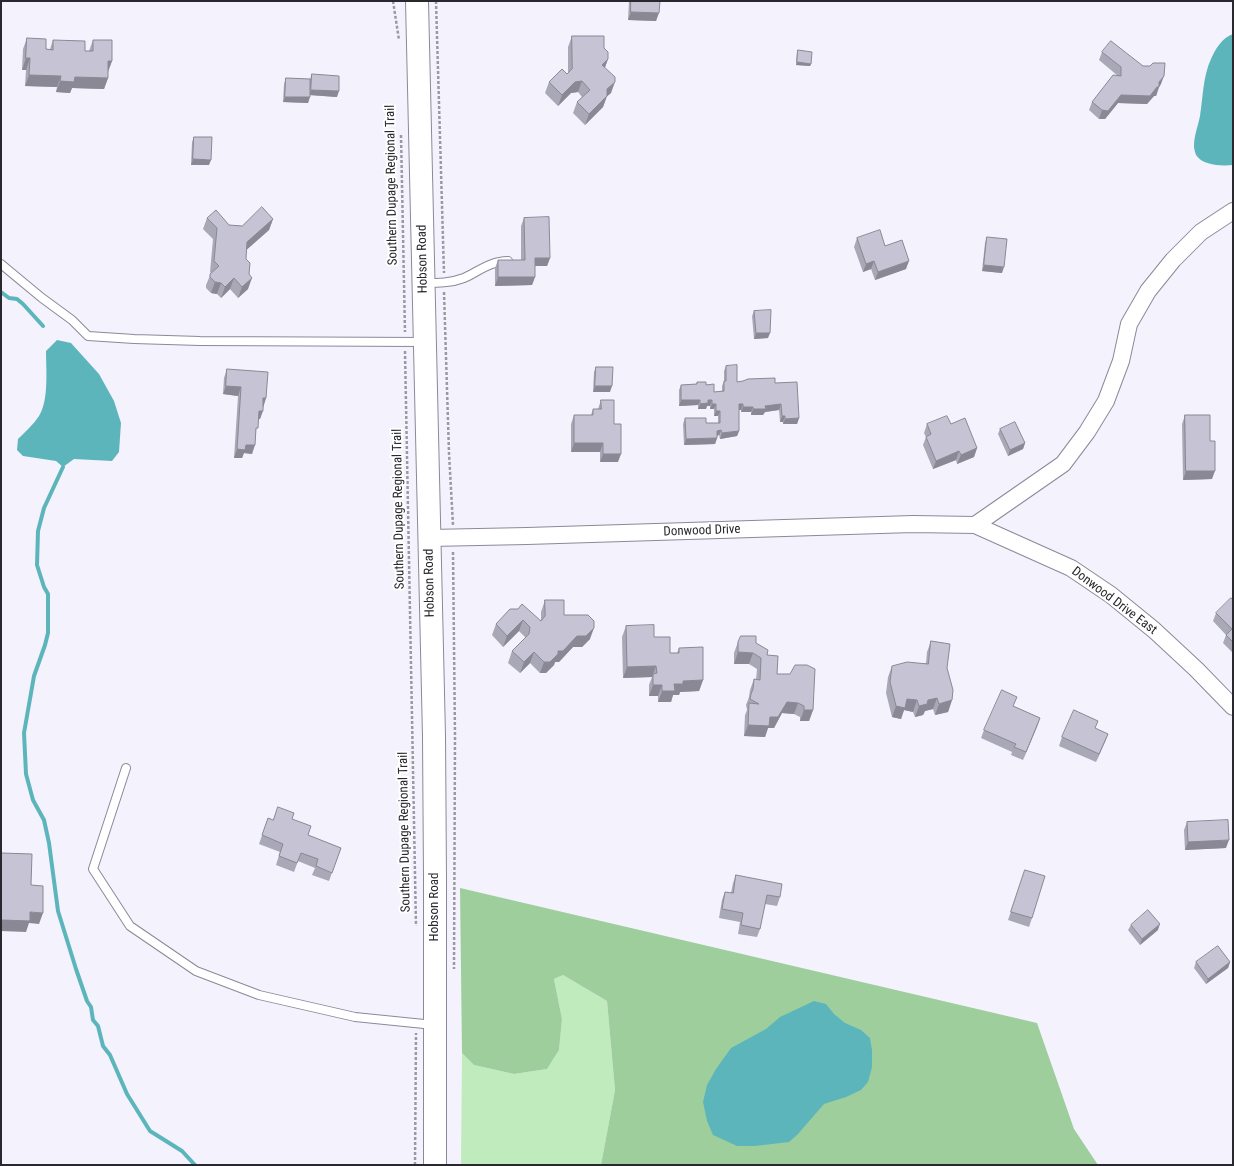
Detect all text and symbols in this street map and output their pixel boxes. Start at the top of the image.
street label: Southern Dupage Regional Trail [383,105,401,265]
street label: Hobson Road [415,224,431,294]
street label: Southern Dupage Regional Trail [390,429,408,589]
street label: Donwood Drive [663,522,741,540]
street label: Hobson Road [422,548,438,618]
street label: Donwood Drive East [1068,564,1160,638]
street label: Southern Dupage Regional Trail [396,752,414,912]
street label: Hobson Road [427,873,443,941]

